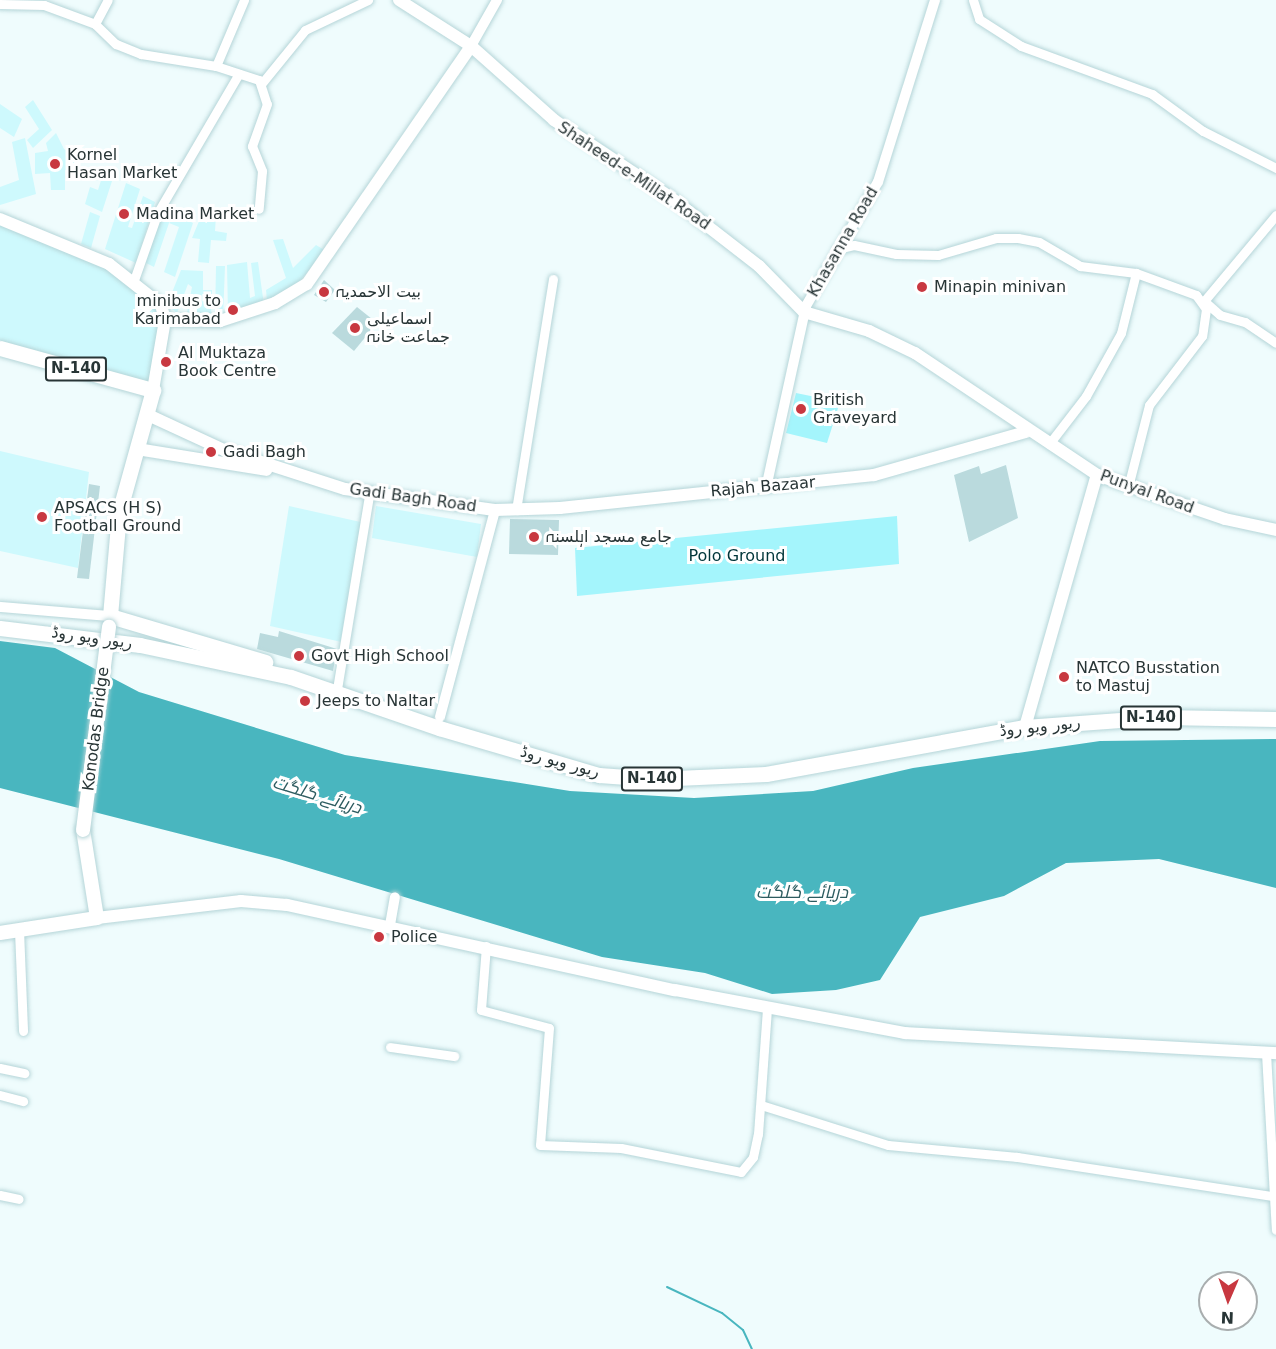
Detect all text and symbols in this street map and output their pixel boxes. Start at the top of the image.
street label: Shaheed-e-Millat Road [554,118,714,234]
place label: Kornel Hasan Market [67,145,177,183]
marker: Kornel Hasan Market [48,157,62,171]
street label: Khasanna Road [804,184,882,300]
place label: Madina Market [136,204,254,224]
marker: Madina Market [117,207,131,221]
place label: Minapin minivan [934,277,1066,297]
marker: Minapin minivan [915,280,929,294]
place label: بیت الاحمدیہ [336,282,421,302]
marker: بیت الاحمدیہ [317,285,331,299]
place label: minibus to Karimabad [134,291,221,329]
marker: minibus to Karimabad [226,303,240,317]
place label: اسماعیلی جماعت خانہ [367,309,450,347]
marker: اسماعیلی جماعت خانہ [348,321,362,335]
place label: Al Muktaza Book Centre [178,343,276,381]
marker: Al Muktaza Book Centre [159,355,173,369]
road number: N-140 [44,357,107,381]
place label: British Graveyard [813,390,897,428]
marker: British Graveyard [794,402,808,416]
place label: Gadi Bagh [223,442,306,462]
marker: Gadi Bagh [204,445,218,459]
street label: Punyal Road [1097,466,1197,518]
street label: Rajah Bazaar [710,473,816,501]
street label: Gadi Bagh Road [348,480,478,516]
place label: APSACS (H S) Football Ground [54,498,181,536]
marker: APSACS (H S) Football Ground [35,510,49,524]
place label: جامع مسجد اہلسنہ [546,527,672,547]
marker: جامع مسجد اہلسنہ [527,530,541,544]
park label: Polo Ground [688,546,786,566]
street label: ریور ویو روڈ [50,623,134,653]
place label: Govt High School [311,646,449,666]
marker: Govt High School [292,649,306,663]
place label: NATCO Busstation to Mastuj [1076,658,1220,696]
street label: Konodas Bridge [79,666,113,792]
marker: NATCO Busstation to Mastuj [1057,670,1071,684]
place label: Jeeps to Naltar [317,691,435,711]
marker: Jeeps to Naltar [298,694,312,708]
road number: N-140 [1120,706,1182,730]
street label: ریور ویو روڈ [999,713,1081,741]
street label: ریور ویو روڈ [518,742,602,782]
road number: N-140 [620,767,684,791]
water label: دریائے گلگت [270,771,364,819]
water label: دریائے گلگت [756,881,848,903]
place label: Police [391,927,437,947]
marker: Police [372,930,386,944]
north arrow [1198,1271,1258,1331]
text: N [1220,1308,1234,1327]

